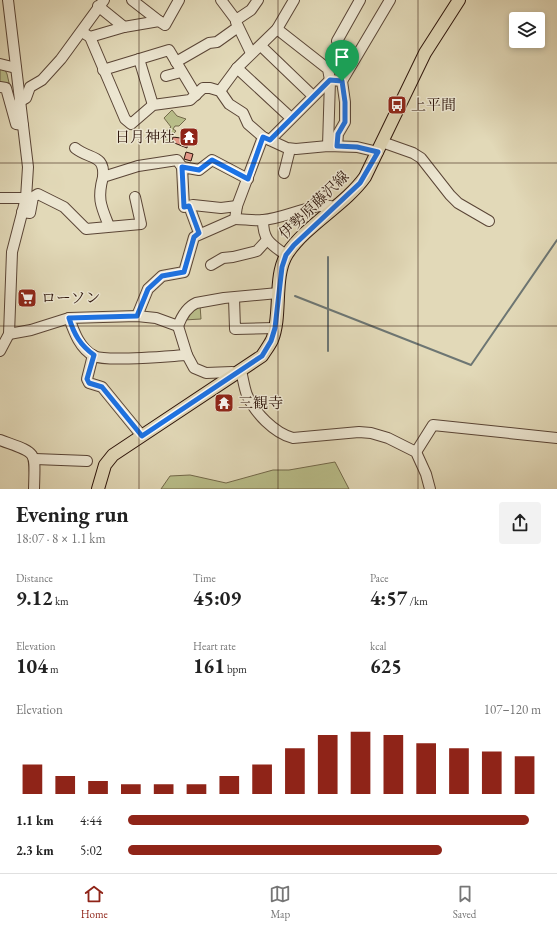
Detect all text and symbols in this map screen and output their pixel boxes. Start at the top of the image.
map controls [509,12,545,48]
button: layers [509,12,545,48]
pin [325,40,359,81]
icon: arrive [331,46,353,68]
bus stop icon: 上平間 [386,94,408,116]
place label: 上平間 [411,95,456,114]
temple icon: 日月神社 [178,126,200,148]
place label: 日月神社 [115,127,175,146]
street label: 伊勢原藤沢線 [275,167,353,243]
supermarket icon: ローソン [16,287,38,309]
place label: ローソン [41,288,100,307]
temple icon: 三観寺 [213,392,235,414]
place label: 三観寺 [238,393,283,412]
text: Evening run [16,500,129,529]
button: share [499,502,541,544]
text: 18:07 · 8 × 1.1 km [16,530,106,547]
text: Distance [16,571,53,585]
text: Time [193,571,216,585]
text: Pace [370,571,388,585]
text: 9.12 [16,585,53,611]
text: 45:09 [193,585,241,611]
text: 4:57 [370,585,407,611]
text: km [53,594,69,608]
text: /km [407,594,428,608]
text: Elevation [16,639,56,653]
text: Heart rate [193,639,236,653]
text: kcal [370,639,387,653]
text: 104 [16,653,48,679]
text: 161 [193,653,225,679]
text: 625 [370,653,402,679]
text: m [48,662,59,676]
text: bpm [225,662,247,676]
text: Elevation [16,701,63,718]
text: 107–120 m [484,701,541,718]
text: 1.1 km [16,812,54,829]
text: 4:44 [80,812,102,829]
text: 2.3 km [16,842,54,859]
text: 5:02 [80,842,102,859]
tab: Home [81,883,108,921]
tab: Map [269,883,291,921]
tab: Saved [453,883,476,921]

